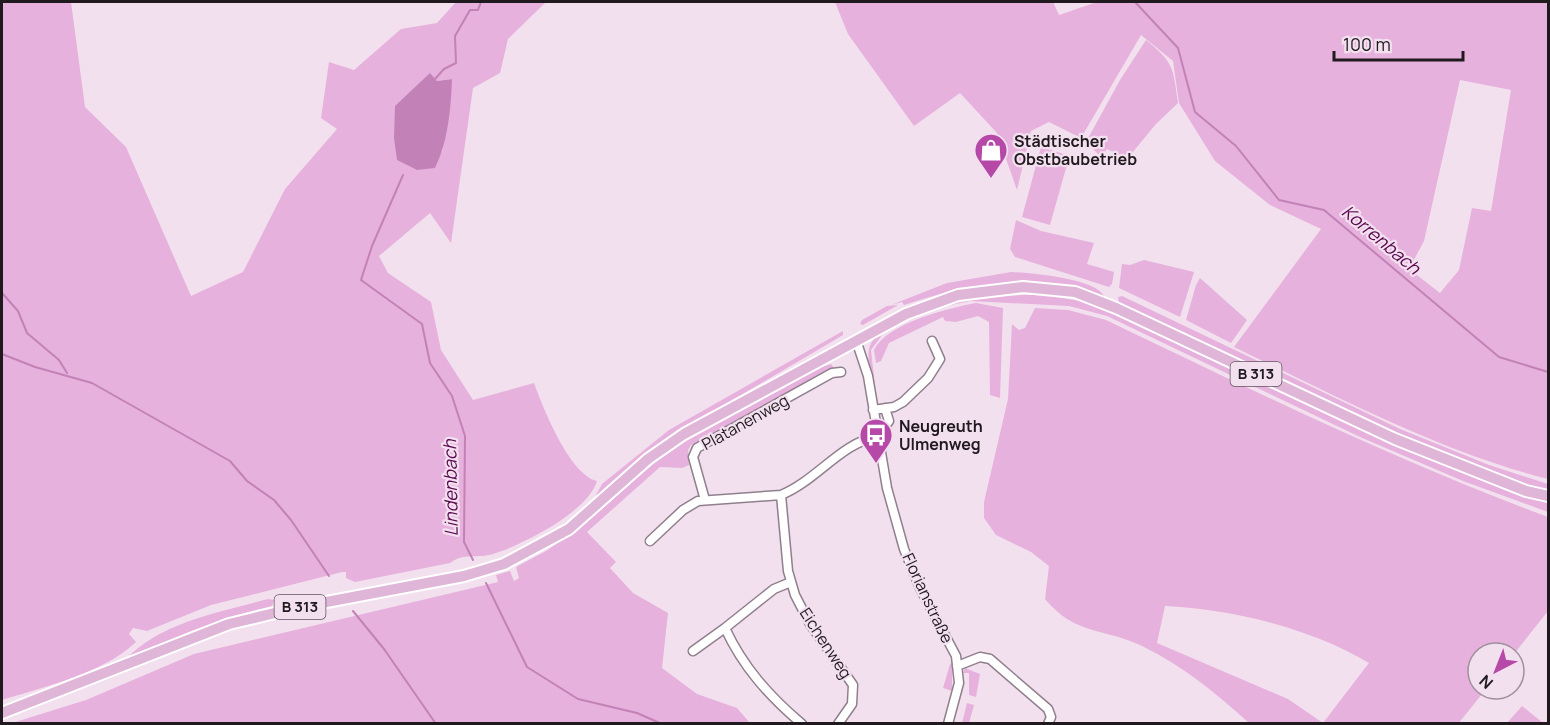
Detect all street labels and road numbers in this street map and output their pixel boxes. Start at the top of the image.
road number: B 313 [1230,362,1282,386]
street label: Platanenweg [697,389,793,455]
street label: Florianstraße [897,549,959,647]
road number: B 313 [274,595,326,619]
street label: Eichenweg [795,603,857,683]

